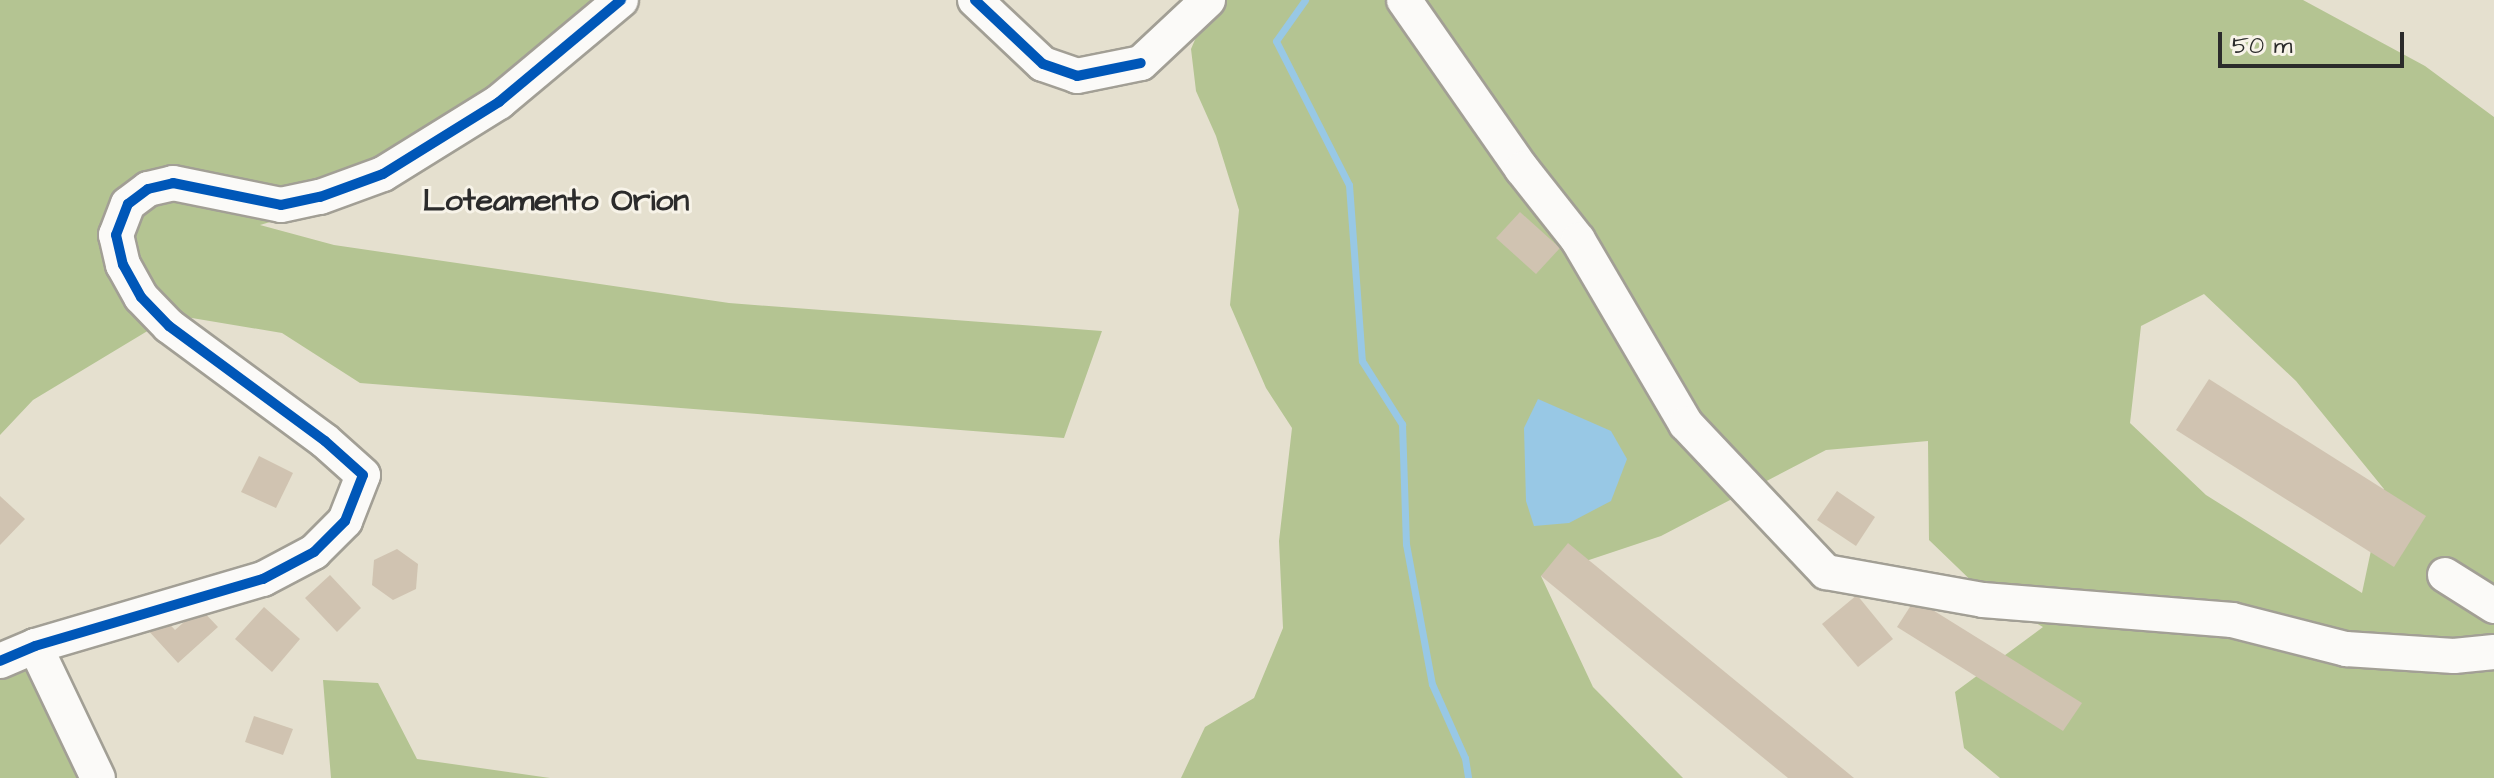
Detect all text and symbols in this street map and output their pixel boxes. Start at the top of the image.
scale bar [2222,16,2408,66]
text: 50 m [2232,29,2292,63]
district label: Loteamento Orion [423,182,689,220]

